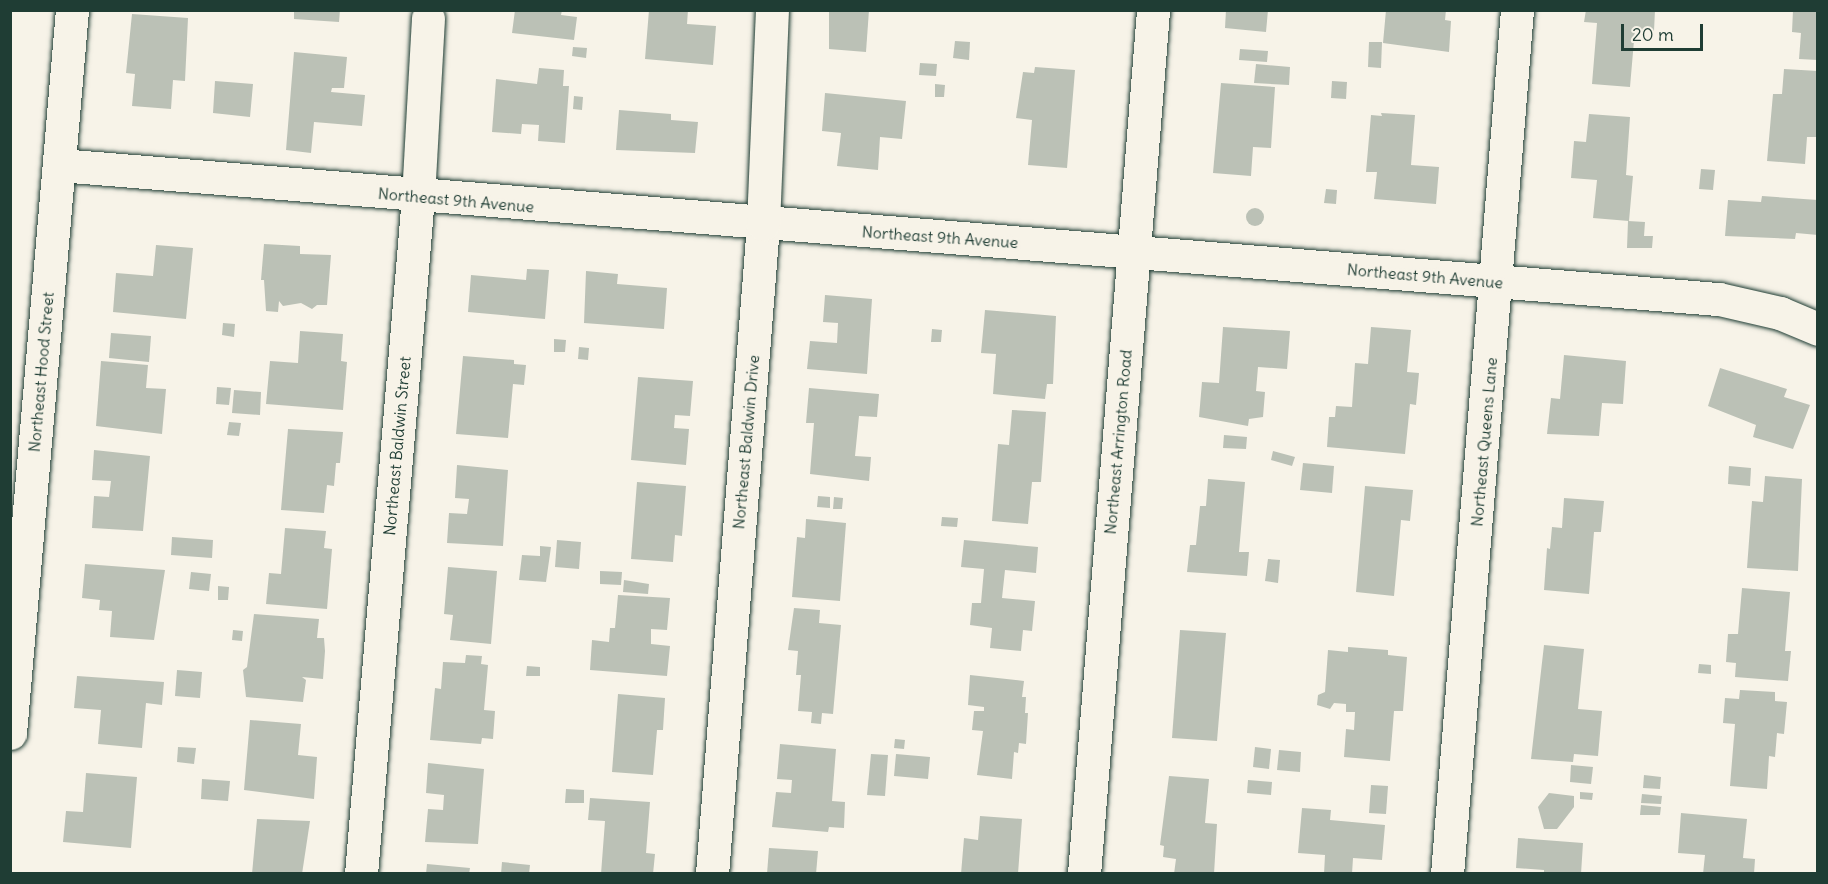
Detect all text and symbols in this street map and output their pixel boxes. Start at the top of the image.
scale bar [1624,12,1706,50]
text: 20 m [1632,23,1674,46]
street label: Northeast 9th Avenue [377,184,535,216]
street label: Northeast 9th Avenue [861,222,1019,252]
street label: Northeast 9th Avenue [1346,260,1504,292]
street label: Northeast Hood Street [24,291,58,453]
street label: Northeast Arrington Road [1100,349,1136,535]
street label: Northeast Baldwin Drive [729,354,763,530]
street label: Northeast Baldwin Street [380,356,414,536]
street label: Northeast Queens Lane [1467,357,1501,527]

